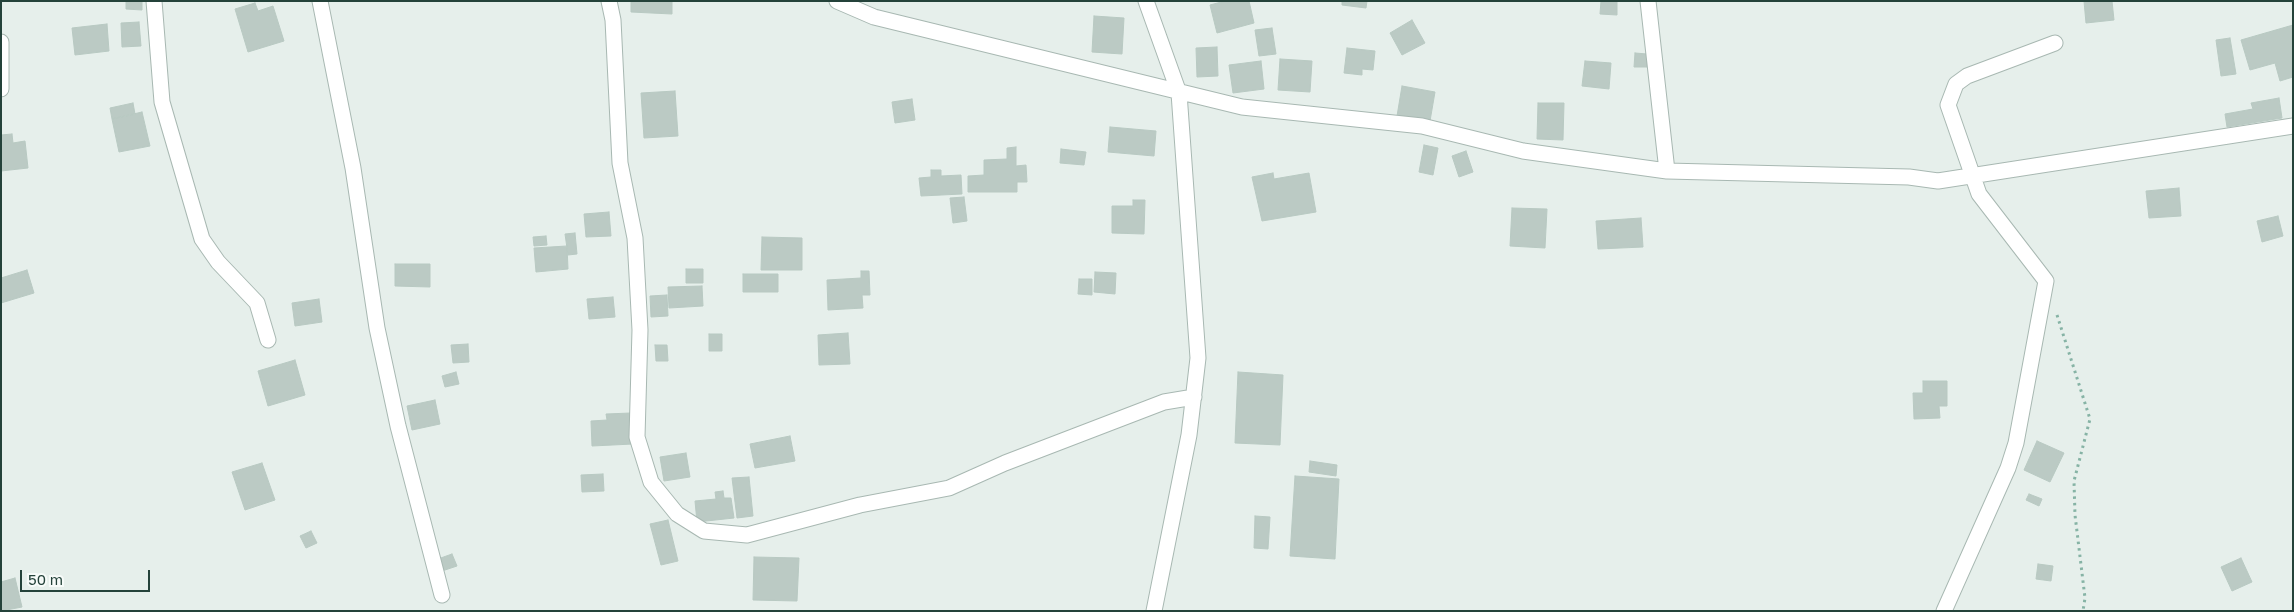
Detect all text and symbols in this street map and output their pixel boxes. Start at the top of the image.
scale bar [22,560,152,592]
text: 50 m [28,570,63,588]

